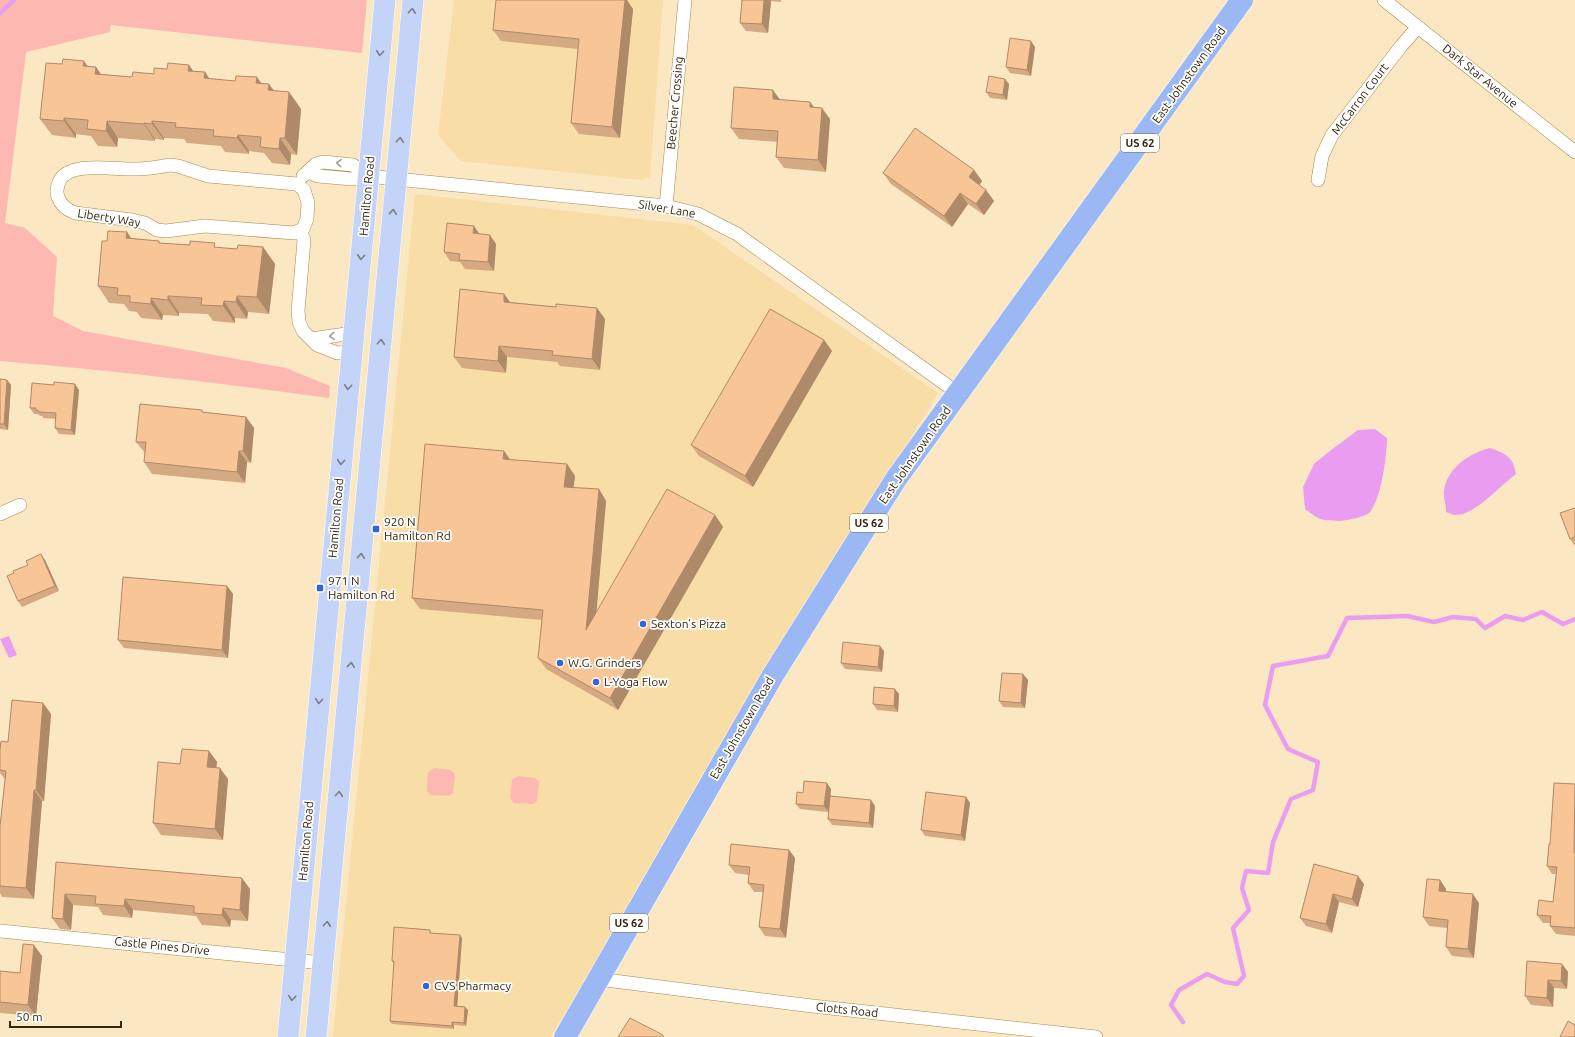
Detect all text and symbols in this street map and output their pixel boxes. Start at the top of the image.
one-way arrow [407,8,416,14]
street label: East Johnstown Road [1149,24,1228,125]
street label: Dark Star Avenue [1440,41,1520,110]
one-way arrow [376,50,385,56]
street label: Beecher Crossing [664,56,685,150]
street label: McCarron Court [1329,60,1391,137]
road number: US 62 [1121,134,1159,152]
one-way arrow [395,137,404,143]
street label: Hamilton Road [357,156,376,236]
one-way arrow [335,159,342,168]
street label: Silver Lane [637,197,697,220]
street label: Liberty Way [77,206,142,229]
one-way arrow [389,209,398,215]
one-way arrow [356,254,365,260]
one-way arrow [329,331,335,340]
one-way arrow [376,339,385,345]
one-way arrow [344,384,353,391]
street label: East Johnstown Road [876,404,953,506]
one-way arrow [337,459,346,465]
street label: Hamilton Road [326,478,345,558]
road number: US 62 [850,514,888,532]
place label: 920 N Hamilton Rd [384,515,451,542]
marker: 920 N Hamilton Rd [371,524,381,534]
one-way arrow [357,553,366,559]
place label: 971 N Hamilton Rd [328,574,395,601]
marker: 971 N Hamilton Rd [315,583,325,593]
place label: Sexton’s Pizza [651,617,726,630]
marker: Sexton’s Pizza [638,619,648,629]
place label: W.G. Grinders [568,656,641,669]
marker: W.G. Grinders [555,658,565,668]
one-way arrow [346,662,355,668]
street label: East Johnstown Road [707,674,776,781]
place label: L-Yoga Flow [604,675,668,688]
marker: L-Yoga Flow [591,677,601,687]
one-way arrow [315,698,324,704]
one-way arrow [334,791,343,797]
street label: Hamilton Road [296,801,315,881]
road number: US 62 [610,914,648,932]
one-way arrow [322,921,331,927]
street label: Castle Pines Drive [114,934,210,957]
place label: CVS Pharmacy [434,979,511,992]
marker: CVS Pharmacy [421,981,431,991]
one-way arrow [287,995,296,1001]
street label: Clotts Road [815,1000,879,1019]
scale bar [10,1003,121,1029]
text: 50 m [16,1010,43,1023]

